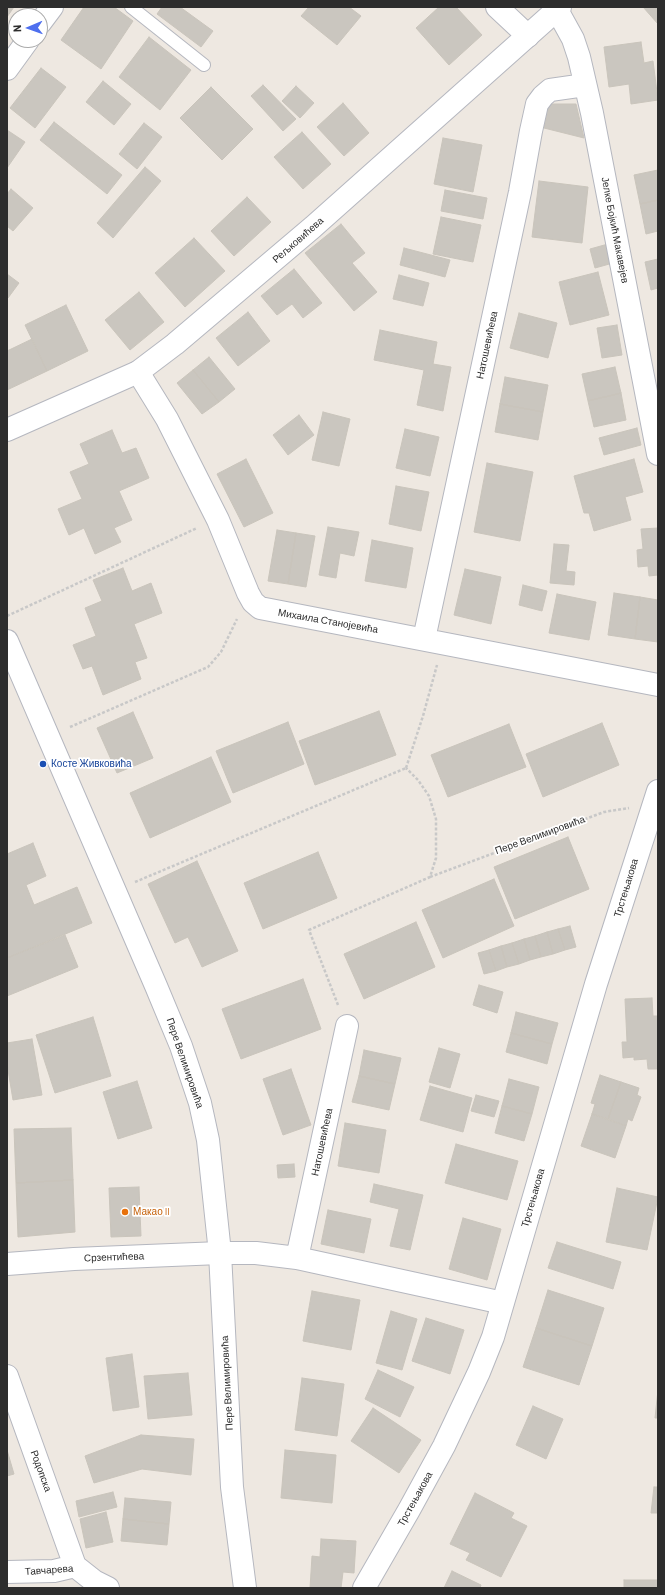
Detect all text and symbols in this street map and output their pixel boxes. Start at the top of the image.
north arrow [8,8,48,48]
text: N [10,25,23,32]
street label: Јелке Бојкић Макавејев [599,176,631,284]
street label: Рељковићева [270,215,326,265]
street label: Натошевићева [474,310,500,380]
street label: Михаила Станојевића [277,606,379,636]
place label: Косте Живковића [51,758,132,770]
marker: Косте Живковића [38,759,48,769]
street label: Пере Велимировића [493,813,587,857]
street label: Трстењакова [611,857,641,919]
street label: Пере Велимировића [164,1016,206,1110]
street label: Натошевићева [309,1107,335,1177]
street label: Трстењакова [519,1167,547,1229]
place label: Макао II [133,1206,170,1218]
marker: Макао II [120,1207,130,1217]
street label: Срзентићева [84,1250,144,1264]
street label: Пере Велимировића [219,1335,235,1431]
street label: Родопска [28,1448,54,1494]
street label: Трстењакова [395,1470,435,1528]
street label: Тавчарева [24,1562,74,1578]

